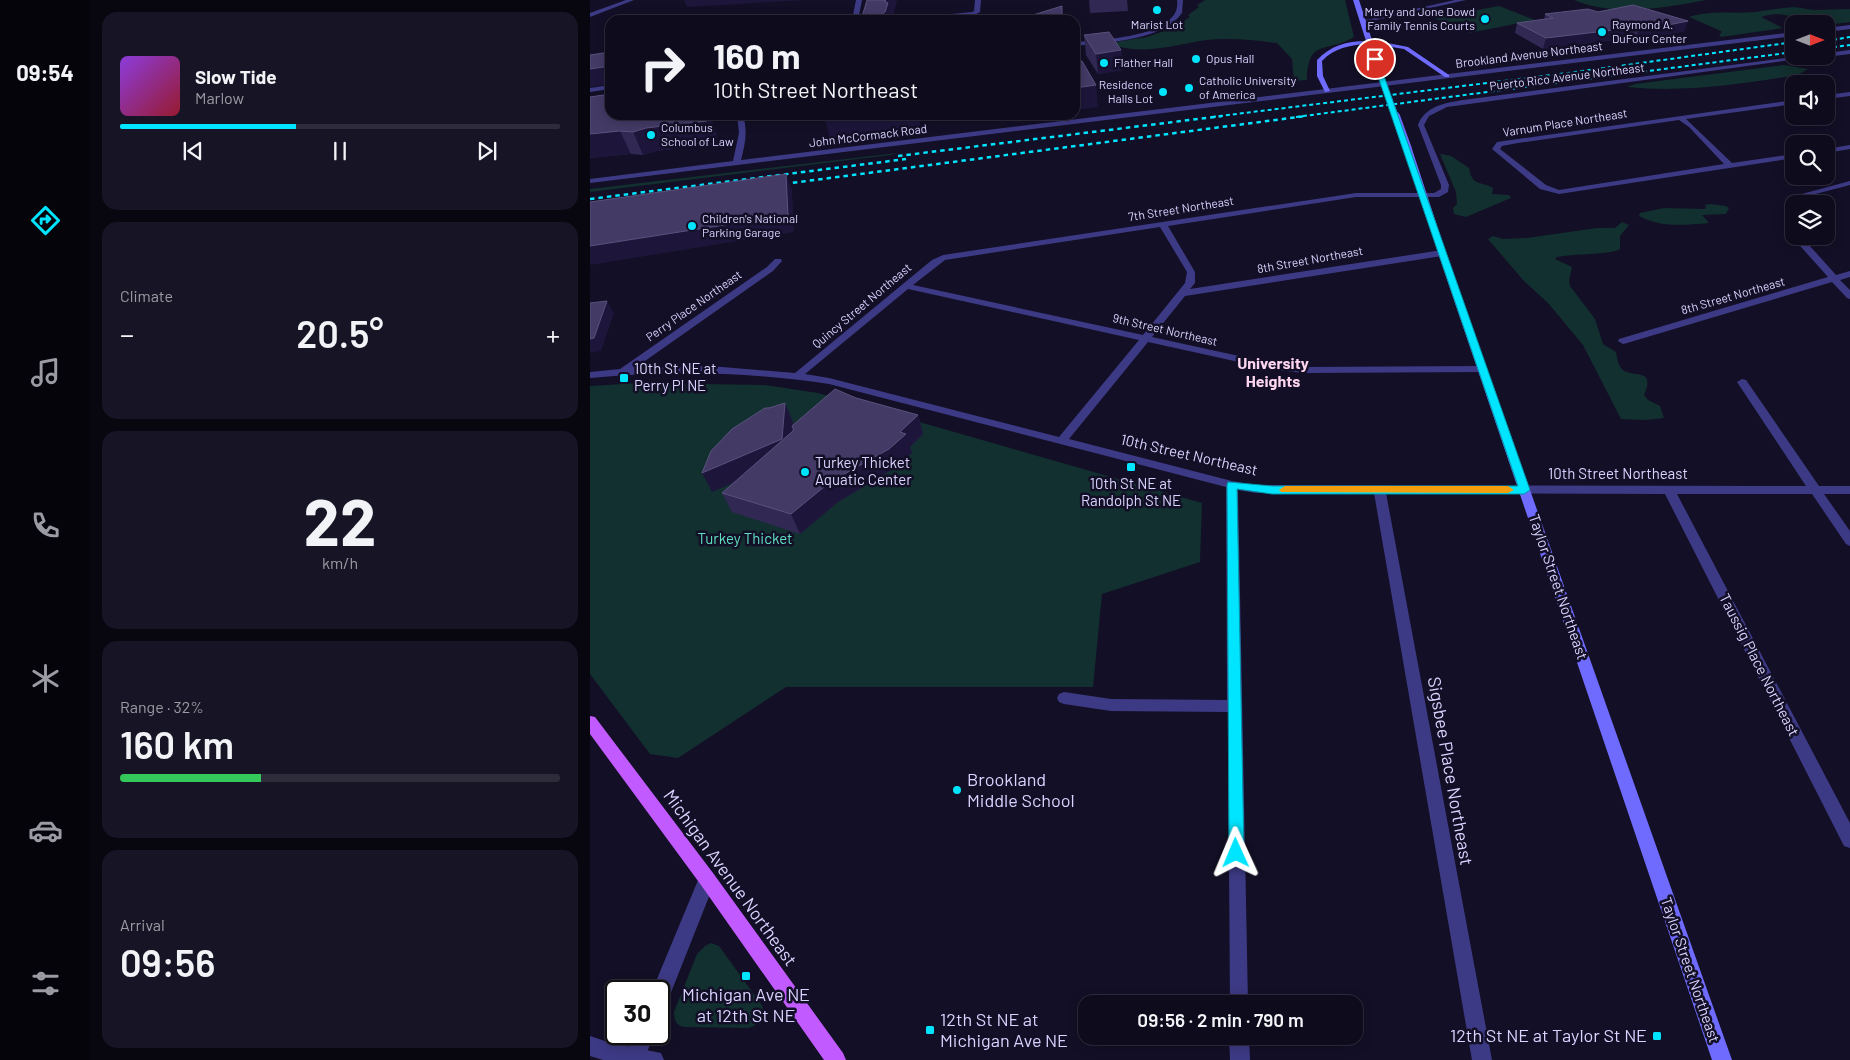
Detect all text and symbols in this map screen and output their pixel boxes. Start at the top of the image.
marker: Marist Lot [1151,4,1163,16]
place label: Marty and Jone Dowd Family Tennis Courts [1365,4,1475,32]
marker: Marty and Jone Dowd Family Tennis Courts [1479,13,1491,25]
north arrow [1785,15,1835,65]
map controls [1785,15,1835,245]
place label: Marist Lot [1131,17,1183,31]
place label: Raymond A. DuFour Center [1612,17,1687,45]
marker: Raymond A. DuFour Center [1596,26,1608,38]
text: 160 m [713,34,800,76]
icon: right [630,35,695,100]
pin [1354,38,1396,80]
street label: Brookland Avenue Northeast [1454,38,1603,70]
icon: arrive [1361,45,1389,73]
place label: Opus Hall [1206,51,1254,65]
marker: Opus Hall [1190,53,1202,65]
place label: Flather Hall [1114,55,1173,69]
marker: Flather Hall [1098,57,1110,69]
text: 09:54 [16,59,74,85]
street label: Puerto Rico Avenue Northeast [1488,60,1645,92]
text: Slow Tide [195,65,277,88]
place label: Catholic University of America [1199,73,1297,101]
button: sound [1785,75,1835,125]
text: 10th Street Northeast [713,76,918,102]
place label: Residence Halls Lot [1099,77,1153,105]
marker: Catholic University of America [1183,82,1195,94]
marker: Residence Halls Lot [1157,86,1169,98]
text: Marlow [195,88,244,107]
street label: Varnum Place Northeast [1502,105,1628,139]
place label: Columbus School of Law [661,120,734,148]
street label: John McCormack Road [808,121,928,149]
marker: Columbus School of Law [645,129,657,141]
button: search [1785,135,1835,185]
icon: previous [179,137,207,165]
icon: pause [326,137,354,165]
icon: next [473,137,501,165]
street label: 7th Street Northeast [1127,193,1235,223]
button: layers [1785,195,1835,245]
icon: directions [28,203,63,238]
place label: Children's National Parking Garage [702,211,798,239]
marker: Children's National Parking Garage [686,220,698,232]
street label: 8th Street Northeast [1256,243,1364,275]
street label: Quincy Street Northeast [809,260,914,351]
street label: Perry Place Northeast [643,267,744,344]
street label: 8th Street Northeast [1679,274,1786,317]
text: Climate [120,286,173,305]
text: 20.5° [296,310,384,356]
street label: 9th Street Northeast [1111,310,1219,348]
text: − [120,317,134,351]
text: + [546,317,560,351]
district label: University Heights [1237,353,1309,390]
icon: music [28,355,63,390]
place label: 10th St NE at Perry Pl NE [634,359,717,394]
marker: 10th St NE at Perry Pl NE [618,372,630,384]
street label: 10th Street Northeast [1119,430,1259,479]
place label: Turkey Thicket Aquatic Center [815,453,912,488]
marker: 10th St NE at Randolph St NE [1125,461,1137,473]
street label: 10th Street Northeast [1548,464,1688,482]
marker: Turkey Thicket Aquatic Center [799,466,811,478]
place label: 10th St NE at Randolph St NE [1081,474,1181,509]
text: 22 [304,481,376,559]
icon: phone [28,508,63,543]
street label: Taylor Street Northeast [1526,512,1592,662]
park label: Turkey Thicket [697,529,793,547]
text: km/h [322,553,358,572]
street label: Taussig Place Northeast [1716,590,1804,739]
icon: climate [28,661,63,696]
street label: Sigsbee Place Northeast [1424,675,1478,867]
text: Range · 32% [120,697,204,716]
text: 160 km [120,721,234,767]
place label: Brookland Middle School [967,768,1075,811]
marker: Brookland Middle School [951,784,963,796]
street label: Michigan Avenue Northeast [659,785,802,970]
icon: car [28,813,63,848]
position arrow [1209,826,1261,878]
street label: Taylor Street Northeast [1658,895,1724,1045]
text: Arrival [120,915,165,934]
text: 09:56 [120,939,215,985]
icon: filters [28,966,63,1001]
marker: Michigan Ave NE at 12th St NE [740,970,752,982]
speed limit sign: 30 [605,980,670,1045]
place label: Michigan Ave NE at 12th St NE [682,983,810,1026]
place label: 12th St NE at Michigan Ave NE [940,1008,1068,1051]
text: 09:56 · 2 min · 790 m [1137,1008,1304,1031]
marker: 12th St NE at Michigan Ave NE [924,1024,936,1036]
place label: 12th St NE at Taylor St NE [1450,1024,1647,1046]
marker: 12th St NE at Taylor St NE [1651,1030,1663,1042]

